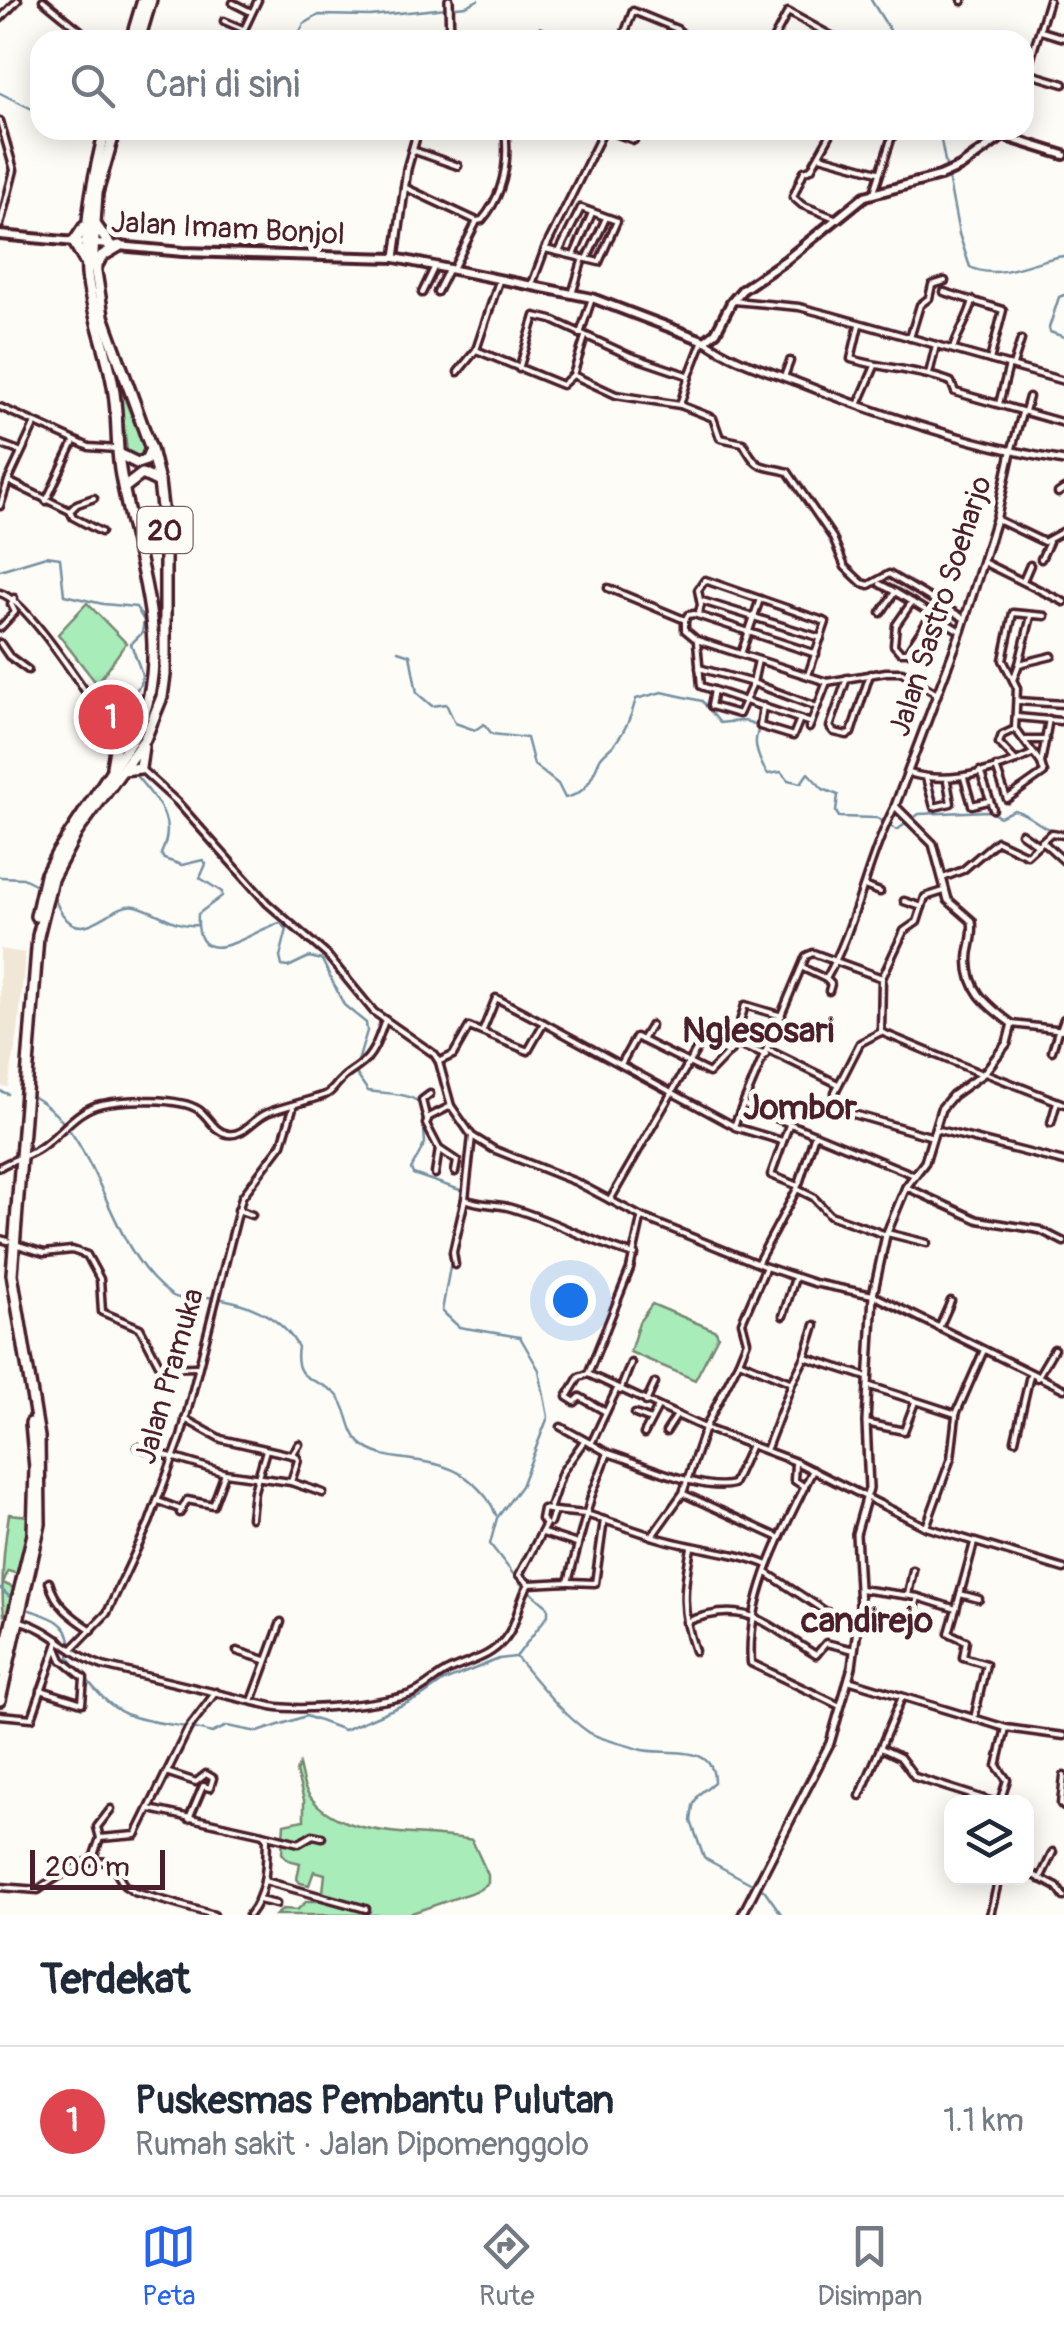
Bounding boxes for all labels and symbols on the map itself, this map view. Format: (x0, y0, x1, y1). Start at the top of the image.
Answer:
street label: Jalan Imam Bonjol (110, 204, 346, 253)
street label: Jalan Sastro Soeharjo (881, 471, 1000, 741)
road number: 20 (138, 507, 192, 553)
pin: 1 (78, 680, 144, 754)
district label: Nglesosari (682, 1009, 834, 1053)
district label: Jombor (743, 1086, 858, 1130)
your location (545, 1275, 596, 1326)
street label: Jalan Pramuka (127, 1284, 212, 1468)
district label: candirejo (801, 1599, 933, 1643)
scale bar (30, 1845, 165, 1890)

